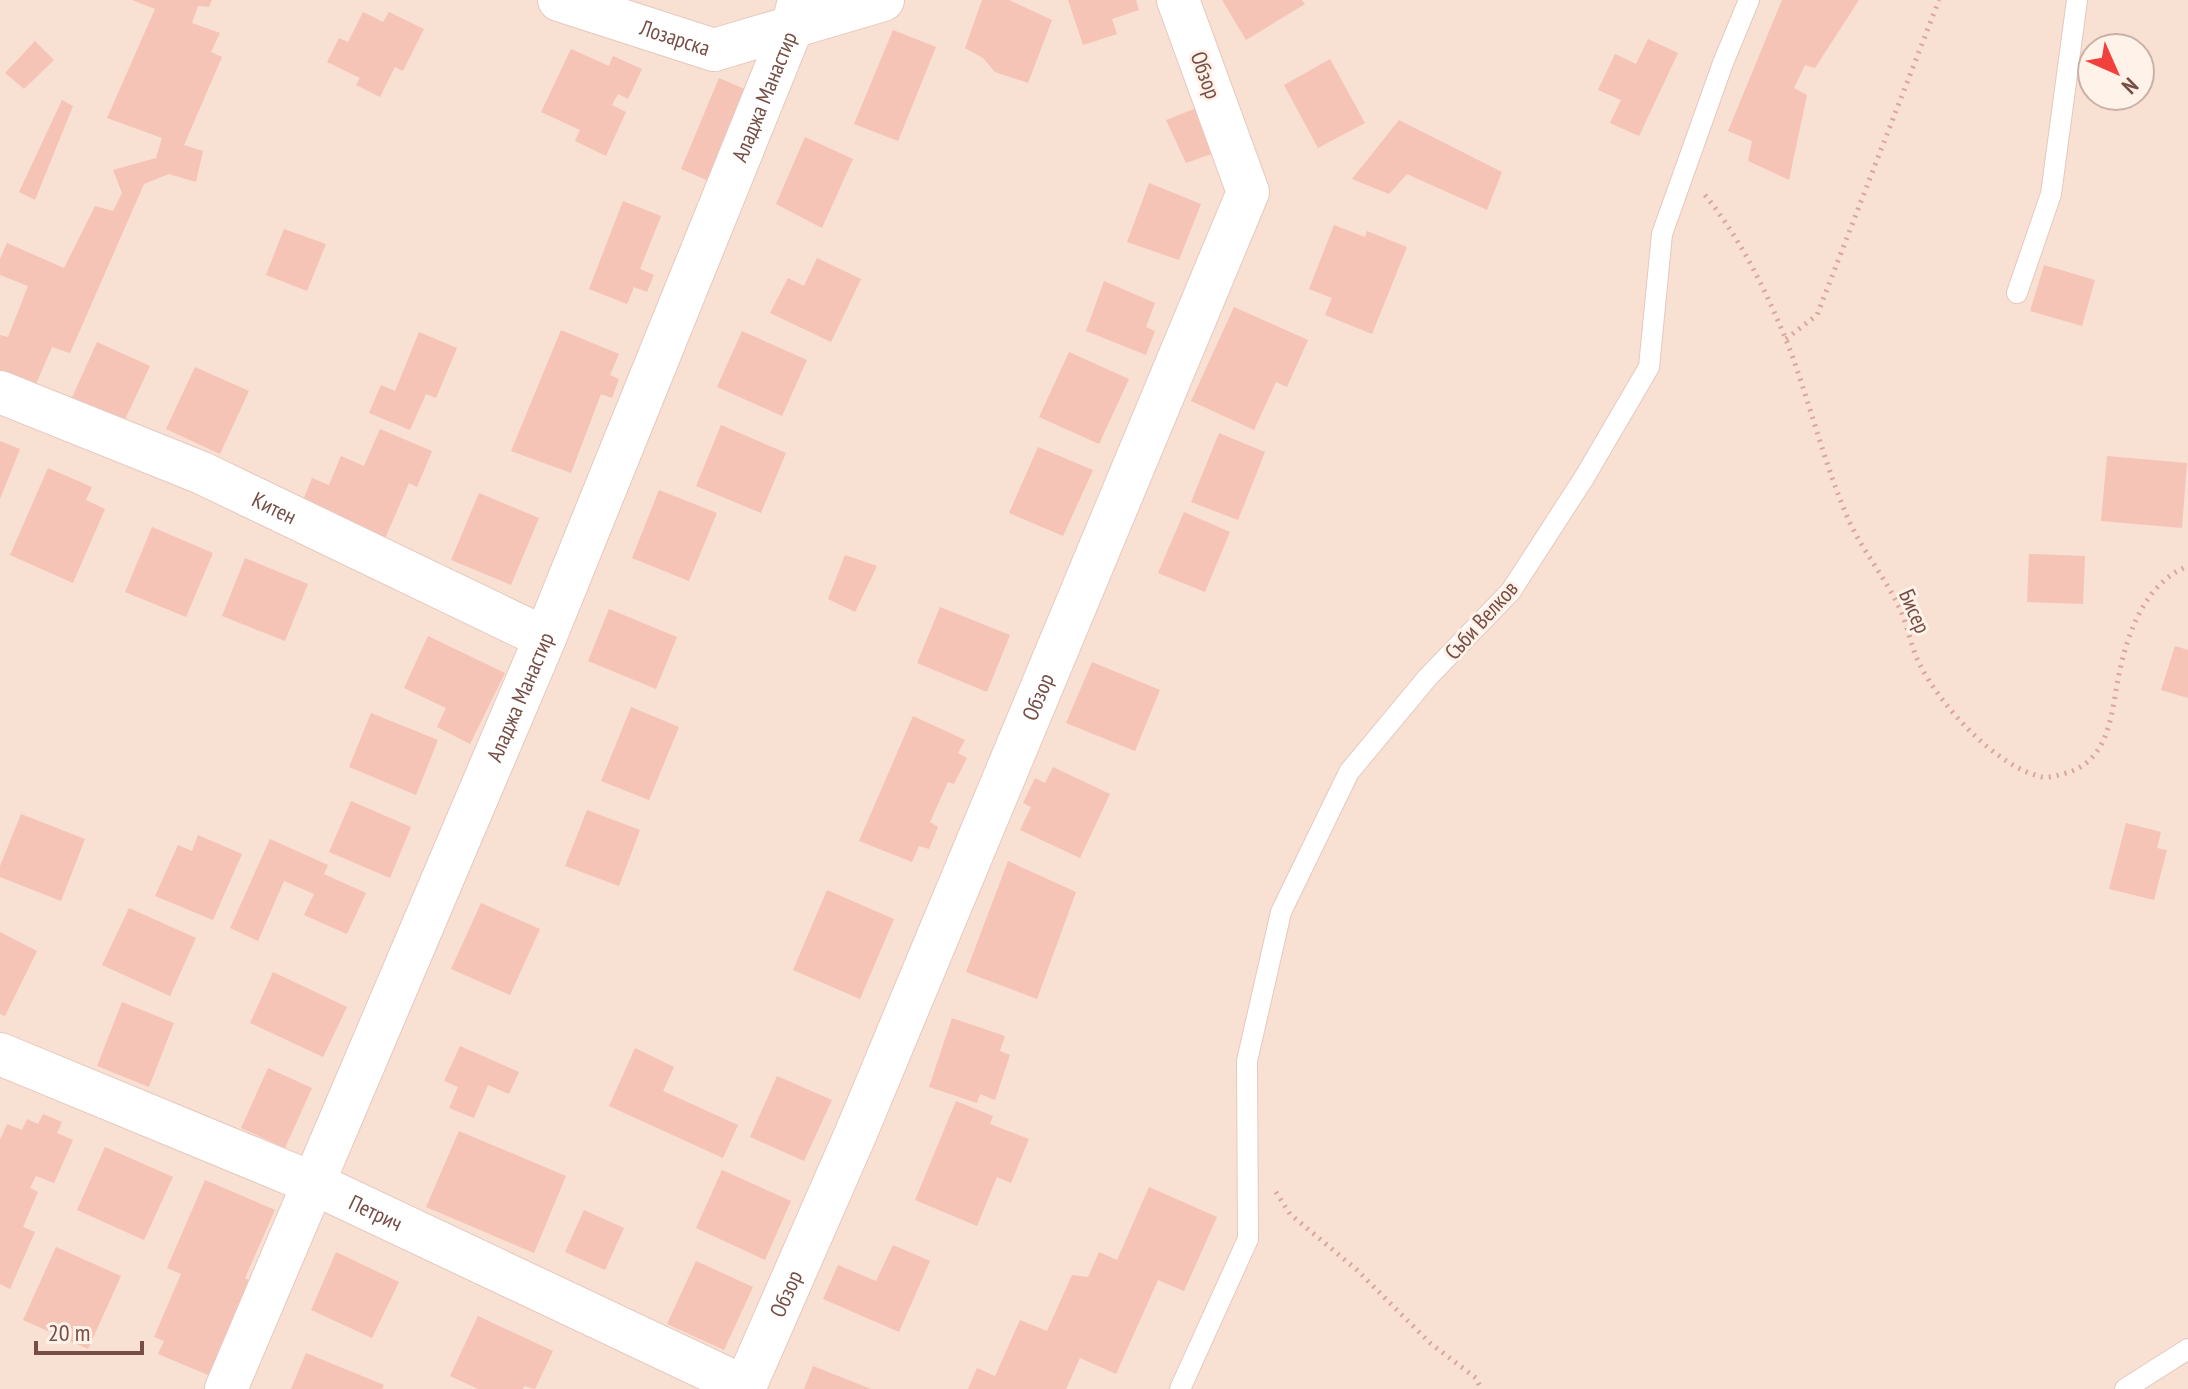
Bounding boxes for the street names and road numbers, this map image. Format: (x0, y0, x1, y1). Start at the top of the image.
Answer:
street label: Лозарска (636, 13, 714, 62)
street label: Аладжа Манастир (725, 27, 803, 166)
street label: Обзор (1185, 47, 1227, 103)
street label: Китен (248, 485, 301, 530)
street label: Съби Велков (1438, 575, 1524, 665)
street label: Бисер (1893, 584, 1937, 638)
street label: Аладжа Манастир (480, 628, 560, 766)
street label: Обзор (1015, 669, 1060, 724)
street label: Петрич (345, 1188, 407, 1237)
street label: Обзор (763, 1266, 808, 1322)

